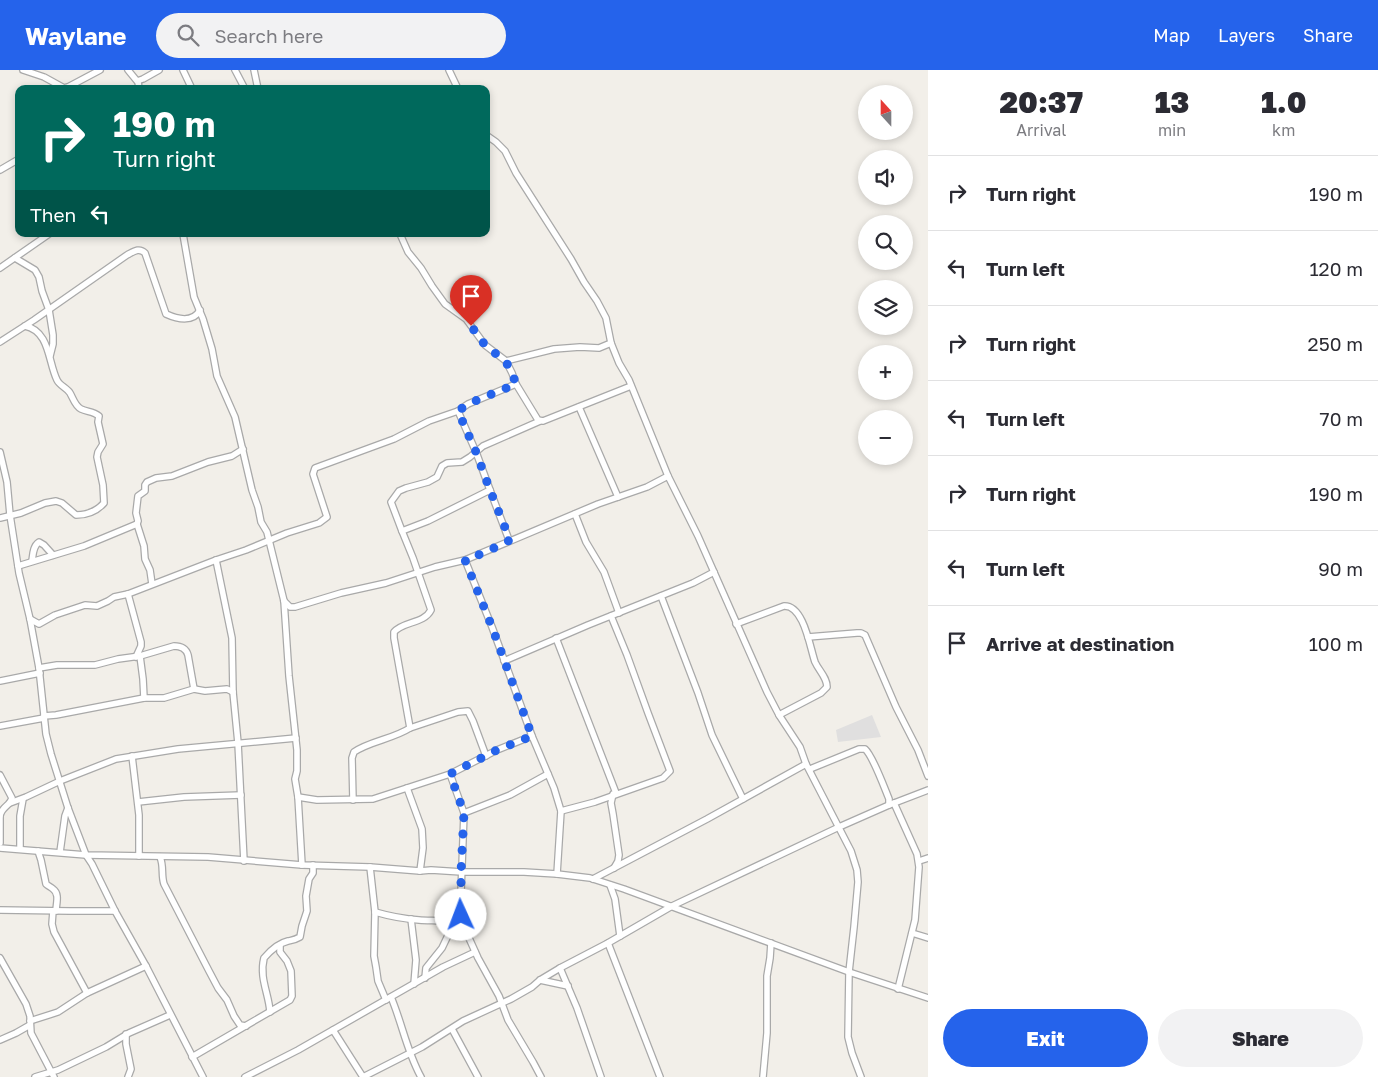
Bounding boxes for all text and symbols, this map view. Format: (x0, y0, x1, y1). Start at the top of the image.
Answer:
search box (156, 13, 506, 58)
text: Waylane (25, 21, 126, 50)
icon: search (174, 21, 202, 49)
text: Search here (214, 24, 323, 47)
text: Map (1153, 24, 1190, 46)
text: Layers (1218, 24, 1275, 46)
text: Share (1303, 24, 1353, 46)
text: 20:37 (1000, 84, 1083, 120)
text: 13 (1155, 84, 1189, 120)
text: 1.0 (1261, 84, 1306, 120)
north arrow (858, 85, 912, 140)
map controls (858, 85, 913, 465)
text: 190 m (113, 103, 215, 145)
icon: right (30, 105, 95, 170)
text: Arrival (1016, 120, 1066, 140)
text: min (1158, 120, 1186, 140)
text: km (1272, 120, 1295, 140)
text: Turn right (113, 145, 216, 172)
button: sound (858, 150, 913, 205)
icon: right (943, 179, 971, 207)
text: Turn right (986, 182, 1076, 205)
text: 190 m (1309, 182, 1363, 205)
icon: left (86, 200, 114, 228)
text: Then (30, 203, 76, 226)
button: search (858, 215, 913, 270)
icon: left (943, 254, 971, 282)
text: Turn left (986, 257, 1065, 280)
text: 120 m (1309, 257, 1363, 280)
pin (450, 275, 492, 326)
button: layers (858, 280, 913, 335)
icon: arrive (457, 282, 485, 310)
icon: right (943, 329, 971, 357)
text: Turn right (986, 332, 1076, 355)
text: 250 m (1308, 332, 1363, 355)
button: + (858, 345, 913, 400)
icon: left (943, 404, 971, 432)
text: Turn left (986, 407, 1065, 430)
text: 70 m (1320, 407, 1363, 430)
button: − (858, 410, 913, 465)
icon: right (943, 479, 971, 507)
text: Turn right (986, 482, 1076, 505)
text: 190 m (1309, 482, 1363, 505)
icon: left (943, 554, 971, 582)
text: Turn left (986, 557, 1065, 580)
text: 90 m (1318, 557, 1363, 580)
icon: arrive (943, 629, 971, 657)
text: Arrive at destination (986, 632, 1174, 655)
text: 100 m (1309, 632, 1363, 655)
position arrow (434, 888, 486, 940)
button: Exit (943, 1009, 1148, 1067)
button: Share (1158, 1009, 1363, 1067)

